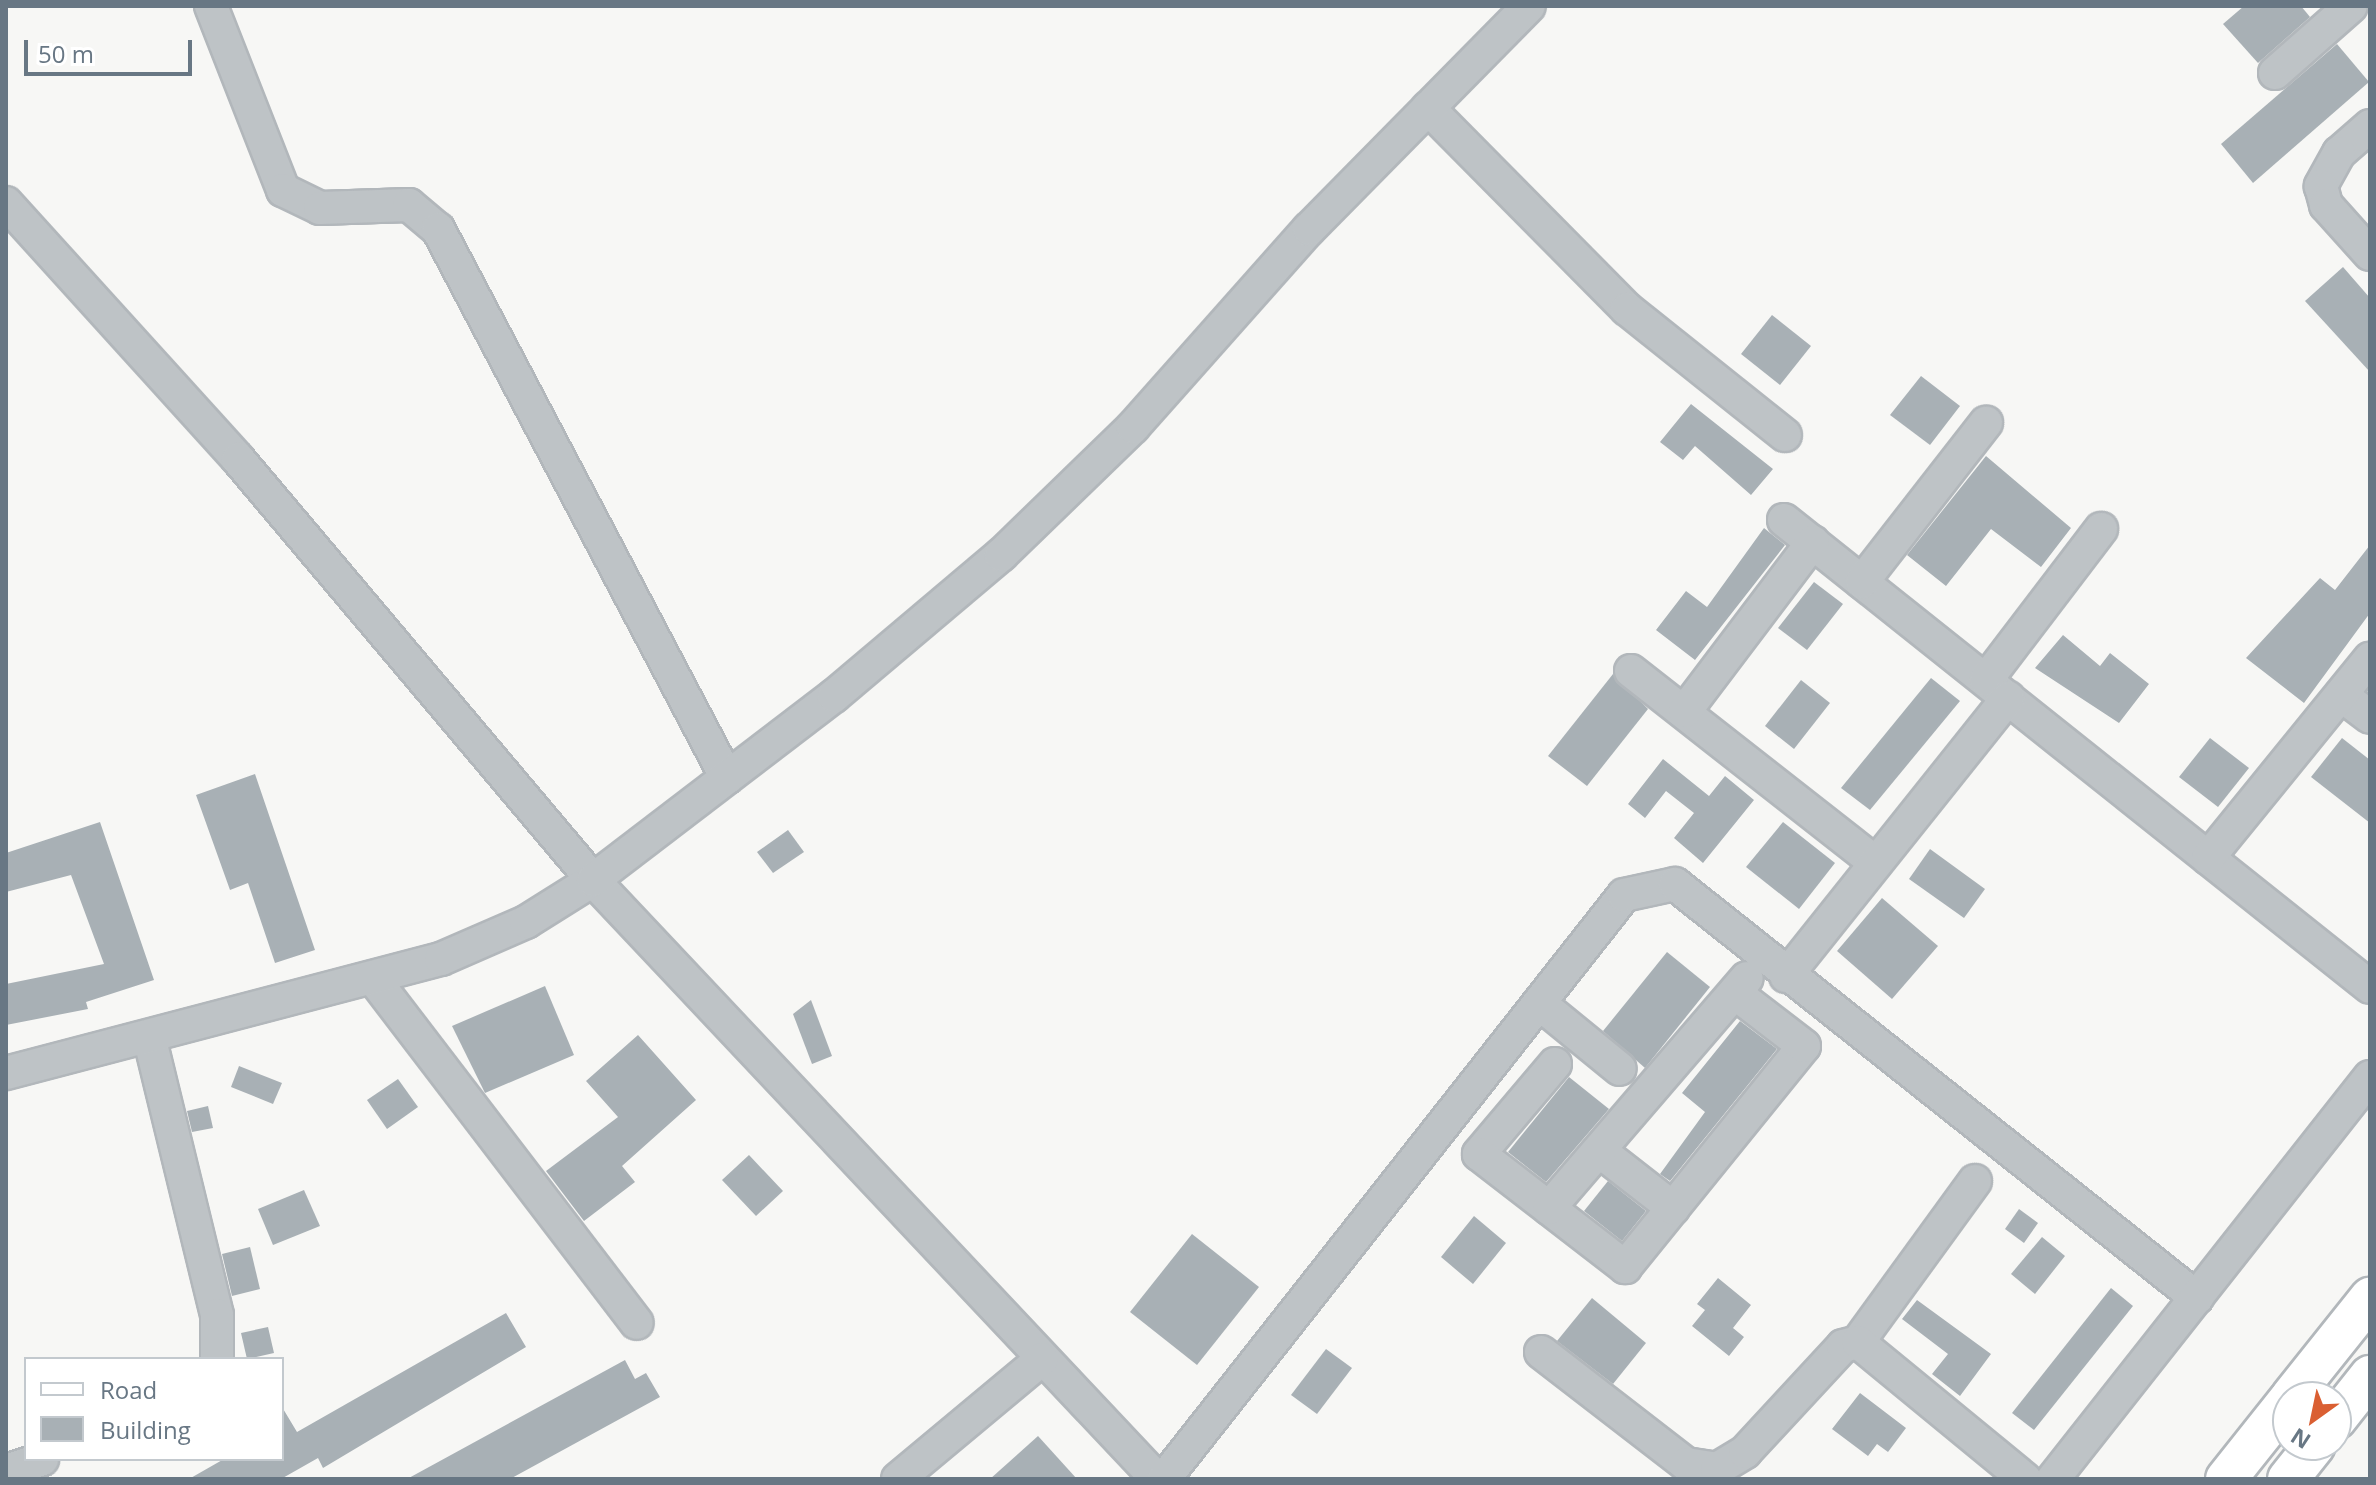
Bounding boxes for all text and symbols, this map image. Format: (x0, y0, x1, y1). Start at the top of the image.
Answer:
scale bar (28, 24, 196, 74)
text: 50 m (38, 37, 94, 70)
legend (24, 1357, 284, 1461)
text: Road (100, 1373, 157, 1406)
north arrow (2272, 1381, 2352, 1461)
text: Building (100, 1413, 191, 1446)
text: N (2284, 1422, 2316, 1457)

